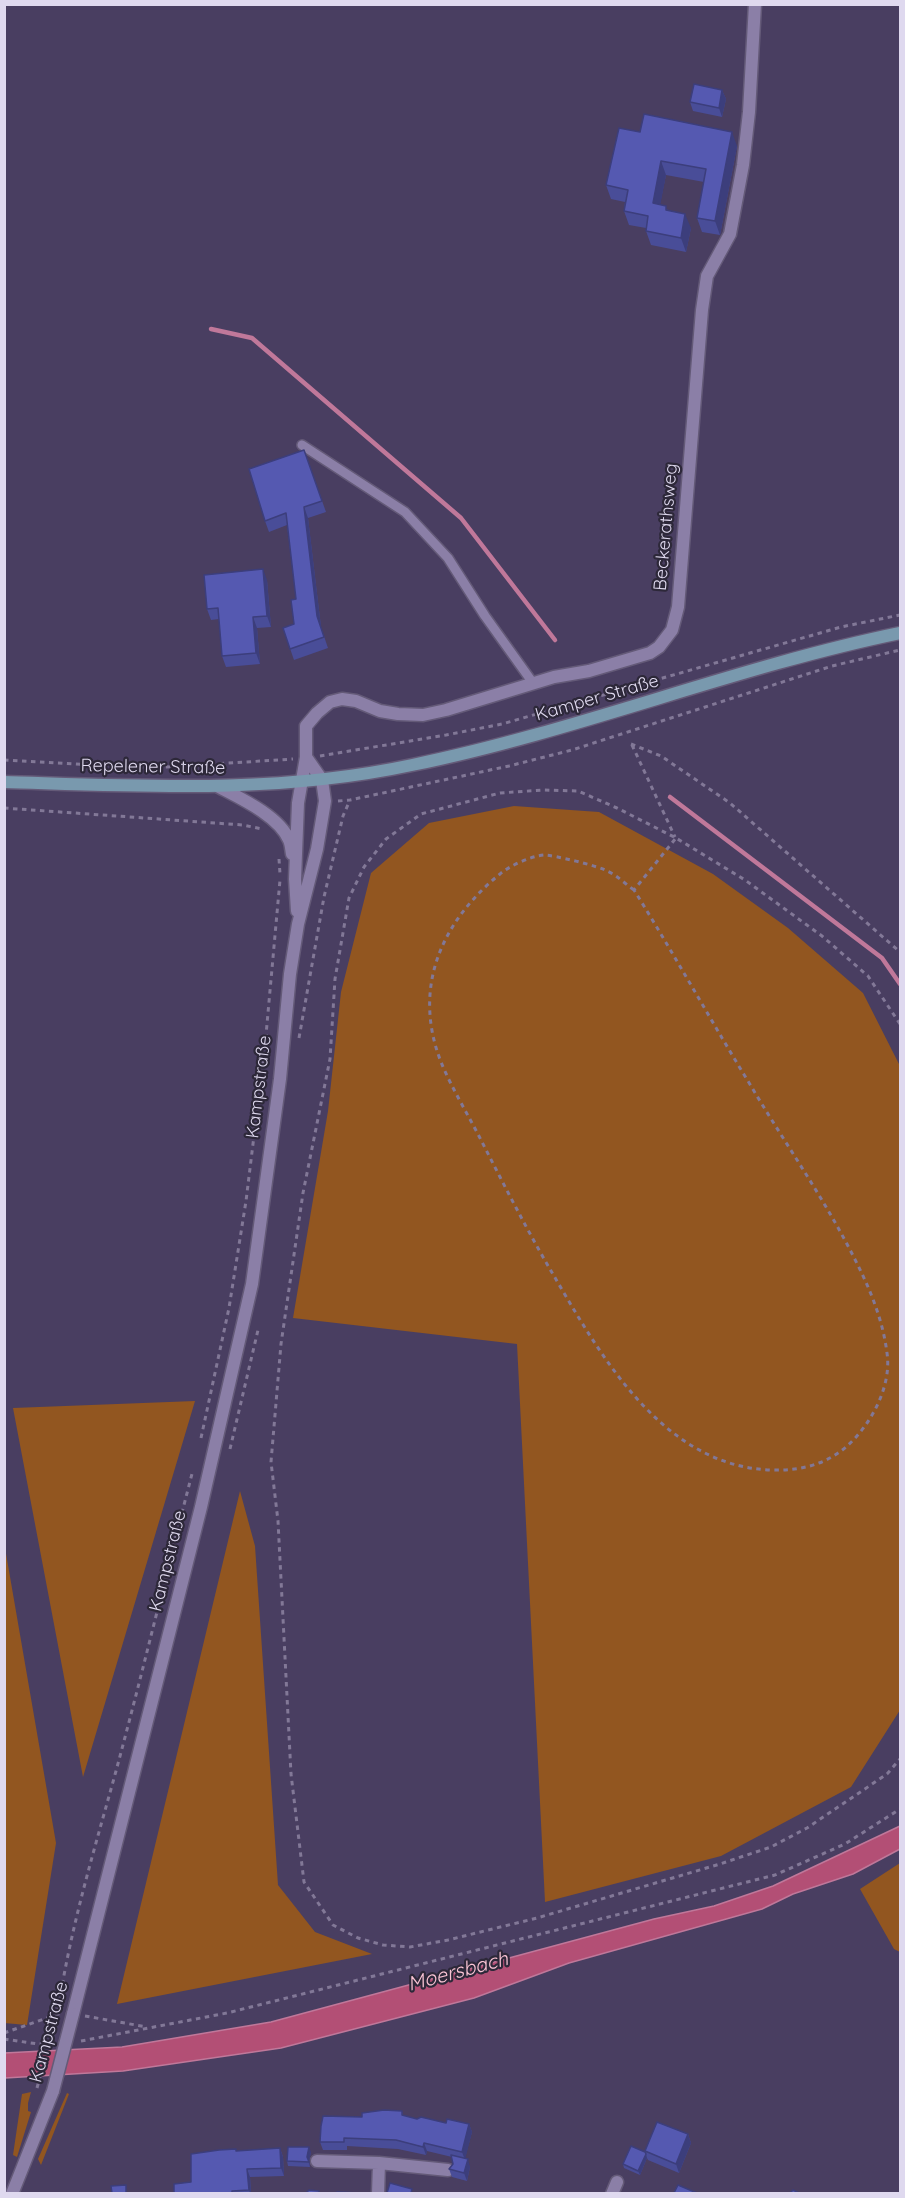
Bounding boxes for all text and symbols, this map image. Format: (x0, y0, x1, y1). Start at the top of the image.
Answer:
street label: Beckerathsweg (650, 462, 682, 592)
street label: Kamper Straße (533, 670, 661, 726)
street label: Repelener Straße (80, 755, 226, 779)
street label: Kampstraße (242, 1034, 276, 1140)
street label: Kampstraße (145, 1508, 191, 1614)
water label: Moersbach (405, 1947, 511, 1997)
street label: Kampstraße (25, 1979, 73, 2085)

